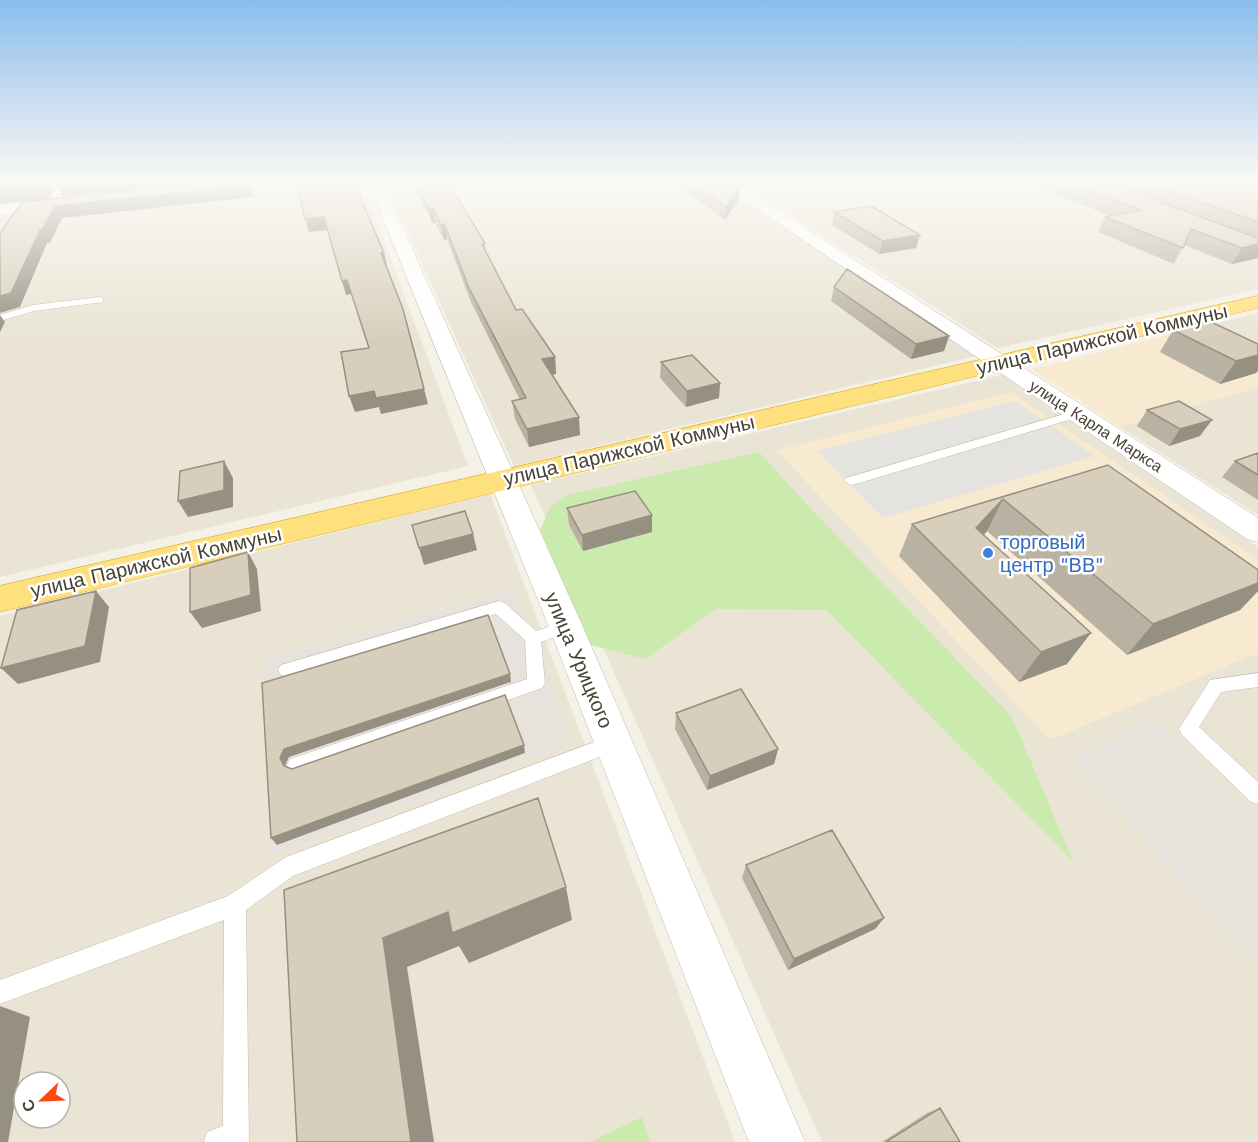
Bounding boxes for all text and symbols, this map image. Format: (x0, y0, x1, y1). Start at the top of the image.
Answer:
street label: улица Парижской Коммуны (974, 298, 1230, 380)
street label: улица Карла Маркса (1026, 376, 1166, 476)
street label: улица Парижской Коммуны (501, 409, 757, 491)
street label: улица Парижской Коммуны (28, 521, 284, 603)
place label: торговый центр "ВВ" (1000, 530, 1103, 577)
marker: торговый центр "ВВ" (981, 546, 995, 560)
street label: улица Урицкого (540, 588, 618, 732)
north arrow (12, 1070, 72, 1130)
text: С (17, 1096, 40, 1115)

